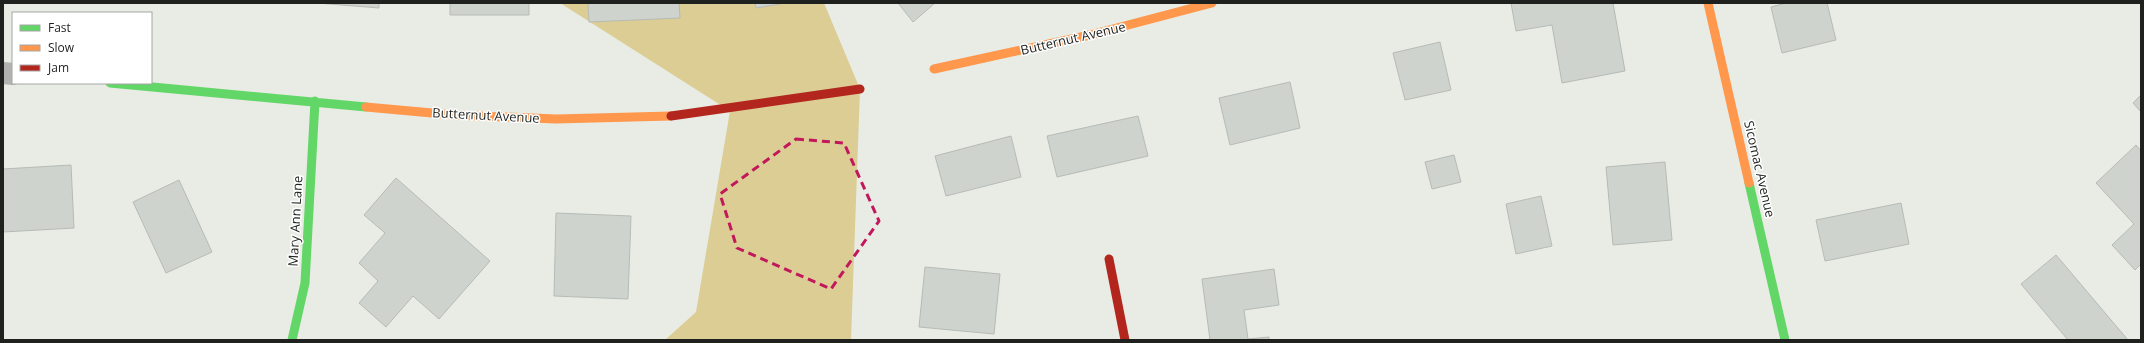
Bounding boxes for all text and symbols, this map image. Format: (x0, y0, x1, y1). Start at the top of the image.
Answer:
legend (12, 12, 152, 84)
street label: Butternut Avenue (1019, 17, 1127, 59)
text: Fast (48, 19, 71, 36)
text: Slow (48, 39, 75, 56)
text: Jam (47, 59, 69, 76)
street label: Butternut Avenue (432, 103, 540, 127)
street label: Sicomac Avenue (1740, 119, 1780, 219)
street label: Mary Ann Lane (284, 175, 306, 267)

